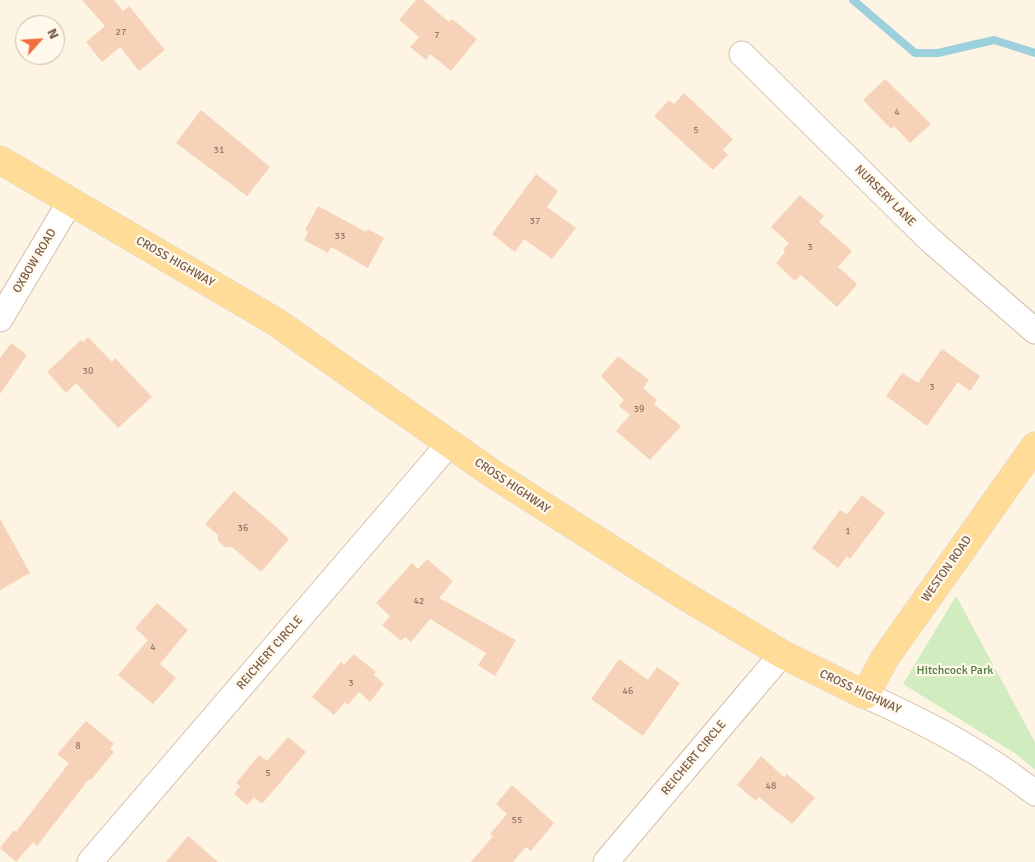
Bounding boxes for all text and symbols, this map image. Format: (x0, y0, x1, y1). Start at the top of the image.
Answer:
north arrow (15, 15, 65, 65)
text: N (43, 26, 63, 42)
house number: 27 (116, 26, 126, 38)
house number: 7 (434, 29, 440, 41)
house number: 4 (894, 106, 900, 118)
house number: 5 (693, 124, 699, 136)
house number: 31 (214, 144, 224, 156)
street label: NURSERY LANE (851, 162, 919, 230)
house number: 37 (530, 215, 540, 227)
street label: OXBOW ROAD (10, 226, 60, 296)
house number: 33 (335, 230, 345, 242)
street label: CROSS HIGHWAY (133, 234, 217, 290)
house number: 3 (807, 241, 813, 253)
house number: 30 (83, 365, 93, 377)
house number: 3 (929, 381, 935, 393)
house number: 39 (634, 403, 644, 415)
street label: CROSS HIGHWAY (471, 455, 553, 517)
house number: 36 (238, 522, 248, 534)
house number: 1 (845, 525, 851, 537)
street label: WESTON ROAD (919, 533, 975, 605)
house number: 42 (414, 595, 424, 607)
street label: REICHERT CIRCLE (234, 613, 306, 693)
house number: 4 (150, 641, 156, 653)
park label: Hitchcock Park (917, 664, 993, 678)
street label: CROSS HIGHWAY (817, 667, 903, 717)
house number: 3 (348, 677, 354, 689)
house number: 46 (623, 685, 633, 697)
street label: REICHERT CIRCLE (659, 718, 729, 798)
house number: 8 (75, 740, 81, 752)
house number: 5 (265, 767, 271, 779)
house number: 48 (766, 780, 776, 792)
house number: 55 (512, 814, 522, 826)

